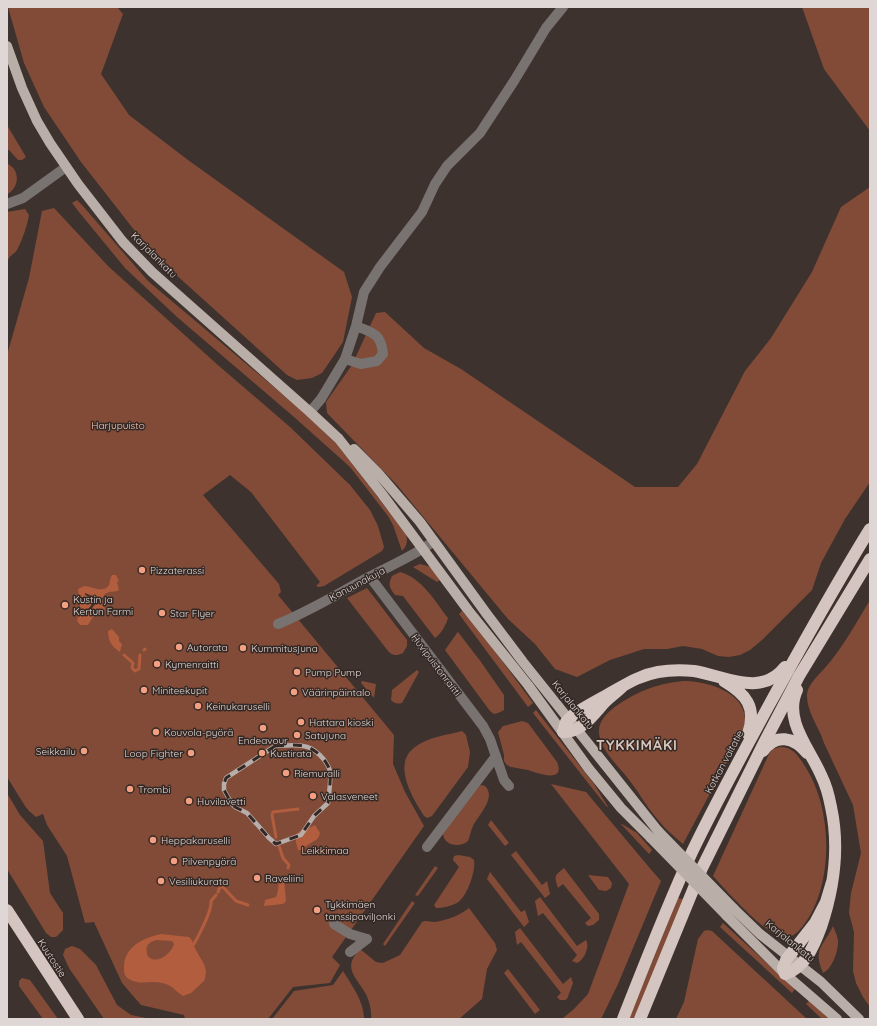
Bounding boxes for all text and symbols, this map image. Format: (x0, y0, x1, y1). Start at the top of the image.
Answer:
street label: Karjalankatu (128, 229, 180, 281)
park label: Harjupuisto (91, 419, 145, 432)
place label: Pizzaterassi (150, 564, 204, 577)
street label: Kanuunakuja (327, 564, 387, 604)
marker: Pizzaterassi (137, 565, 147, 575)
place label: Kustin ja Kertun Farmi (73, 593, 133, 618)
marker: Kustin ja Kertun Farmi (60, 600, 70, 610)
place label: Star Flyer (170, 607, 215, 620)
marker: Star Flyer (157, 608, 167, 618)
street label: Huvipuistonraitti (408, 631, 464, 699)
place label: Autorata (187, 641, 228, 654)
marker: Autorata (174, 642, 184, 652)
place label: Kummitusjuna (251, 642, 318, 655)
marker: Kummitusjuna (238, 643, 248, 653)
place label: Kymenraitti (165, 658, 219, 671)
marker: Kymenraitti (152, 659, 162, 669)
place label: Pump Pump (305, 666, 361, 679)
marker: Pump Pump (292, 667, 302, 677)
street label: Karjalankatu (549, 678, 597, 732)
place label: Miniteekupit (152, 684, 208, 697)
marker: Miniteekupit (139, 685, 149, 695)
place label: Väärinpäintalo (302, 686, 370, 699)
marker: Väärinpäintalo (289, 687, 299, 697)
place label: Keinukaruselli (206, 700, 270, 713)
marker: Keinukaruselli (193, 701, 203, 711)
place label: Hattara kioski (309, 716, 373, 729)
marker: Hattara kioski (296, 717, 306, 727)
marker: Endeavour (258, 723, 268, 733)
place label: Kouvola-pyörä (164, 726, 233, 739)
marker: Kouvola-pyörä (151, 727, 161, 737)
street label: Kotkan valtatie (702, 728, 746, 796)
place label: Satujuna (305, 729, 346, 742)
marker: Satujuna (292, 730, 302, 740)
place label: Endeavour (238, 734, 288, 747)
district label: TYKKIMÄKI (596, 736, 678, 754)
place label: Seikkailu (36, 745, 76, 758)
marker: Seikkailu (79, 746, 89, 756)
place label: Loop Fighter (124, 747, 183, 760)
place label: Kustirata (270, 747, 312, 760)
marker: Loop Fighter (186, 748, 196, 758)
marker: Kustirata (257, 748, 267, 758)
place label: Riemuralli (294, 767, 340, 780)
marker: Riemuralli (281, 768, 291, 778)
place label: Trombi (138, 783, 170, 796)
marker: Trombi (125, 784, 135, 794)
place label: Valasveneet (321, 790, 379, 803)
marker: Valasveneet (308, 791, 318, 801)
place label: Huvilavetti (197, 795, 245, 808)
marker: Huvilavetti (184, 796, 194, 806)
place label: Heppakaruselli (161, 834, 230, 847)
marker: Heppakaruselli (148, 835, 158, 845)
park label: Leikkimaa (301, 844, 349, 857)
place label: Pilvenpyörä (182, 855, 236, 868)
marker: Pilvenpyörä (169, 856, 179, 866)
place label: Raveliini (265, 872, 303, 885)
marker: Raveliini (252, 873, 262, 883)
place label: Vesiliukurata (169, 875, 228, 888)
marker: Vesiliukurata (156, 876, 166, 886)
place label: Tykkimäen tanssipaviljonki (325, 898, 395, 923)
marker: Tykkimäen tanssipaviljonki (312, 905, 322, 915)
street label: Karjalankatu (763, 917, 817, 965)
street label: Kuutostie (35, 936, 69, 980)

